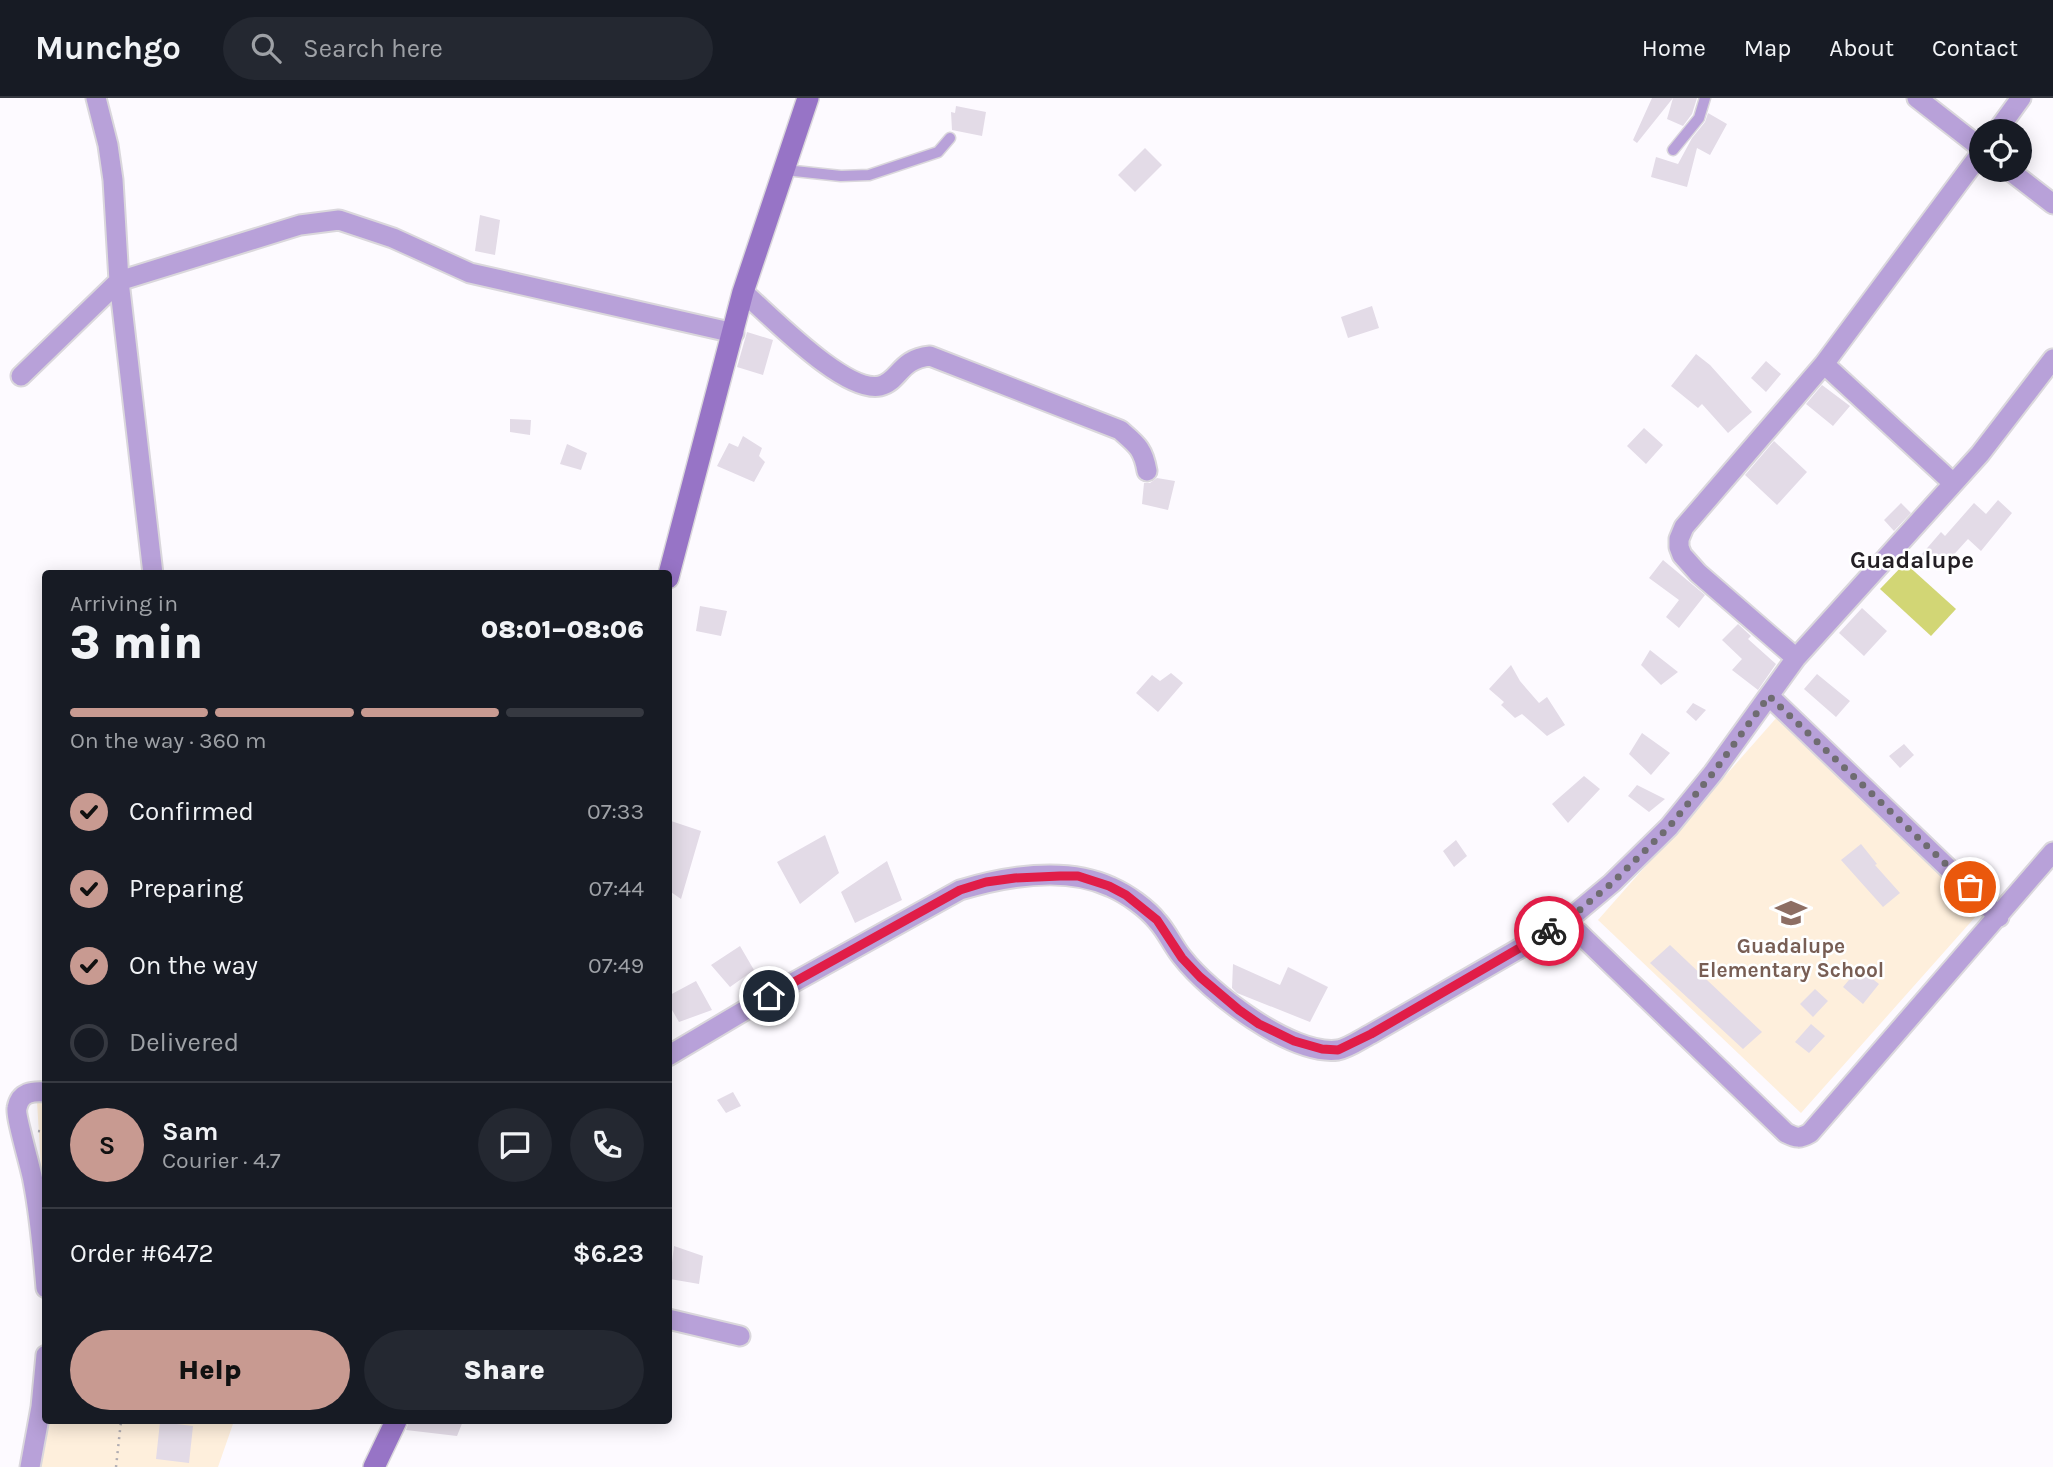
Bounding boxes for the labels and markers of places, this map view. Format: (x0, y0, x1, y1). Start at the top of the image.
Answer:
pin (1940, 857, 2000, 917)
school or university icon: Guadalupe Elementary School (1774, 896, 1808, 930)
place label: Guadalupe Elementary School (1698, 934, 1884, 982)
pin (739, 966, 799, 1026)

